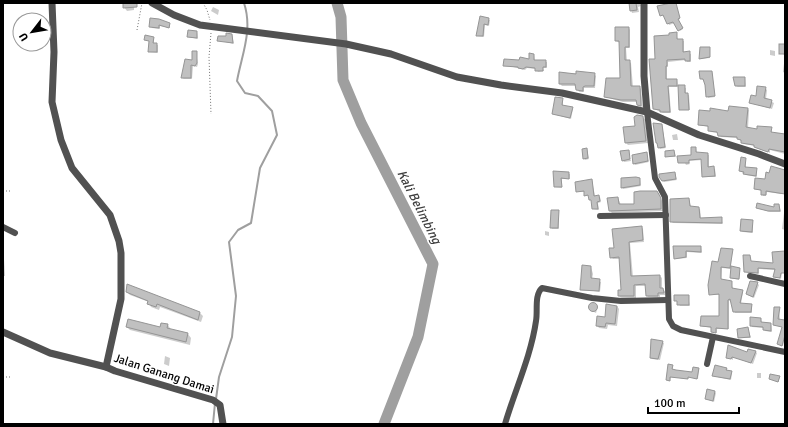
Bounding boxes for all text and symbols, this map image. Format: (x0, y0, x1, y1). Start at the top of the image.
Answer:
north arrow (12, 12, 52, 52)
text: U (16, 30, 31, 43)
water label: Kali Belimbing (394, 167, 445, 248)
street label: Jalan Ganang Damai (112, 351, 216, 397)
scale bar (648, 389, 739, 415)
text: 100 m (654, 396, 686, 411)

